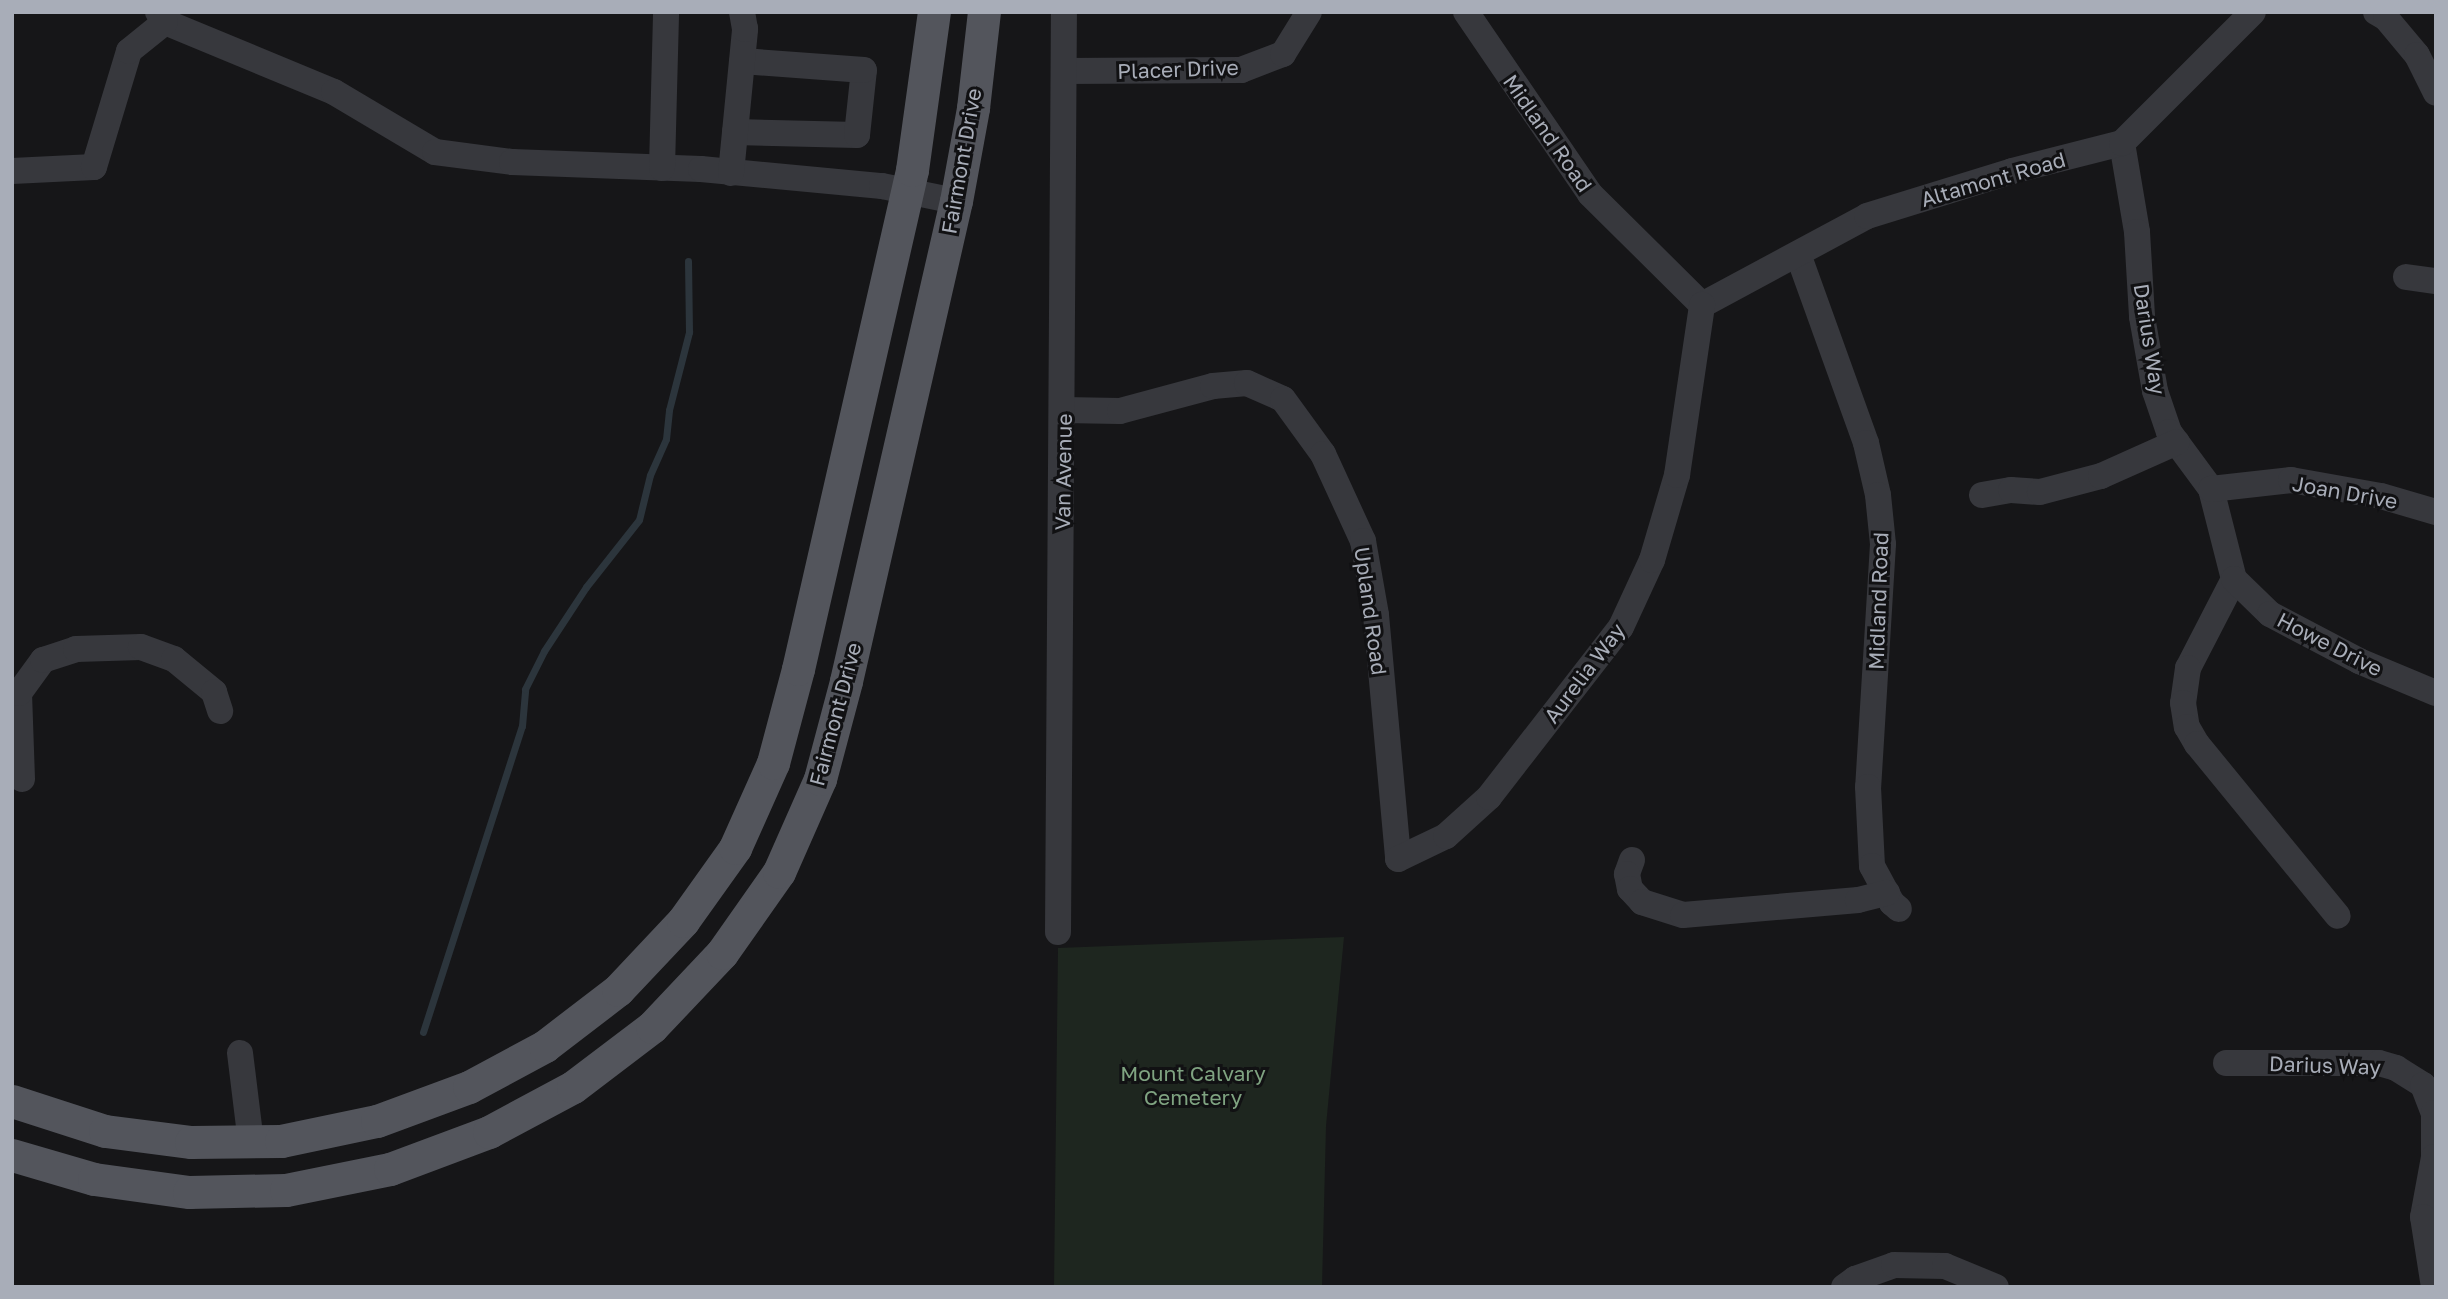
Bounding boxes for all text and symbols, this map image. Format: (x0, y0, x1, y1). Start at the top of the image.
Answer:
street label: Placer Drive (1117, 54, 1239, 84)
street label: Midland Road (1498, 69, 1598, 197)
street label: Fairmont Drive (936, 86, 986, 236)
street label: Altamont Road (1918, 146, 2068, 212)
street label: Darius Way (2129, 282, 2171, 396)
street label: Van Avenue (1049, 413, 1077, 531)
street label: Joan Drive (2290, 470, 2400, 514)
street label: Midland Road (1863, 532, 1893, 670)
street label: Upland Road (1350, 545, 1392, 677)
street label: Howe Drive (2273, 607, 2387, 681)
street label: Aurelia Way (1538, 618, 1630, 728)
street label: Fairmont Drive (804, 640, 866, 788)
street label: Darius Way (2269, 1050, 2381, 1080)
park label: Mount Calvary Cemetery (1120, 1060, 1266, 1110)

